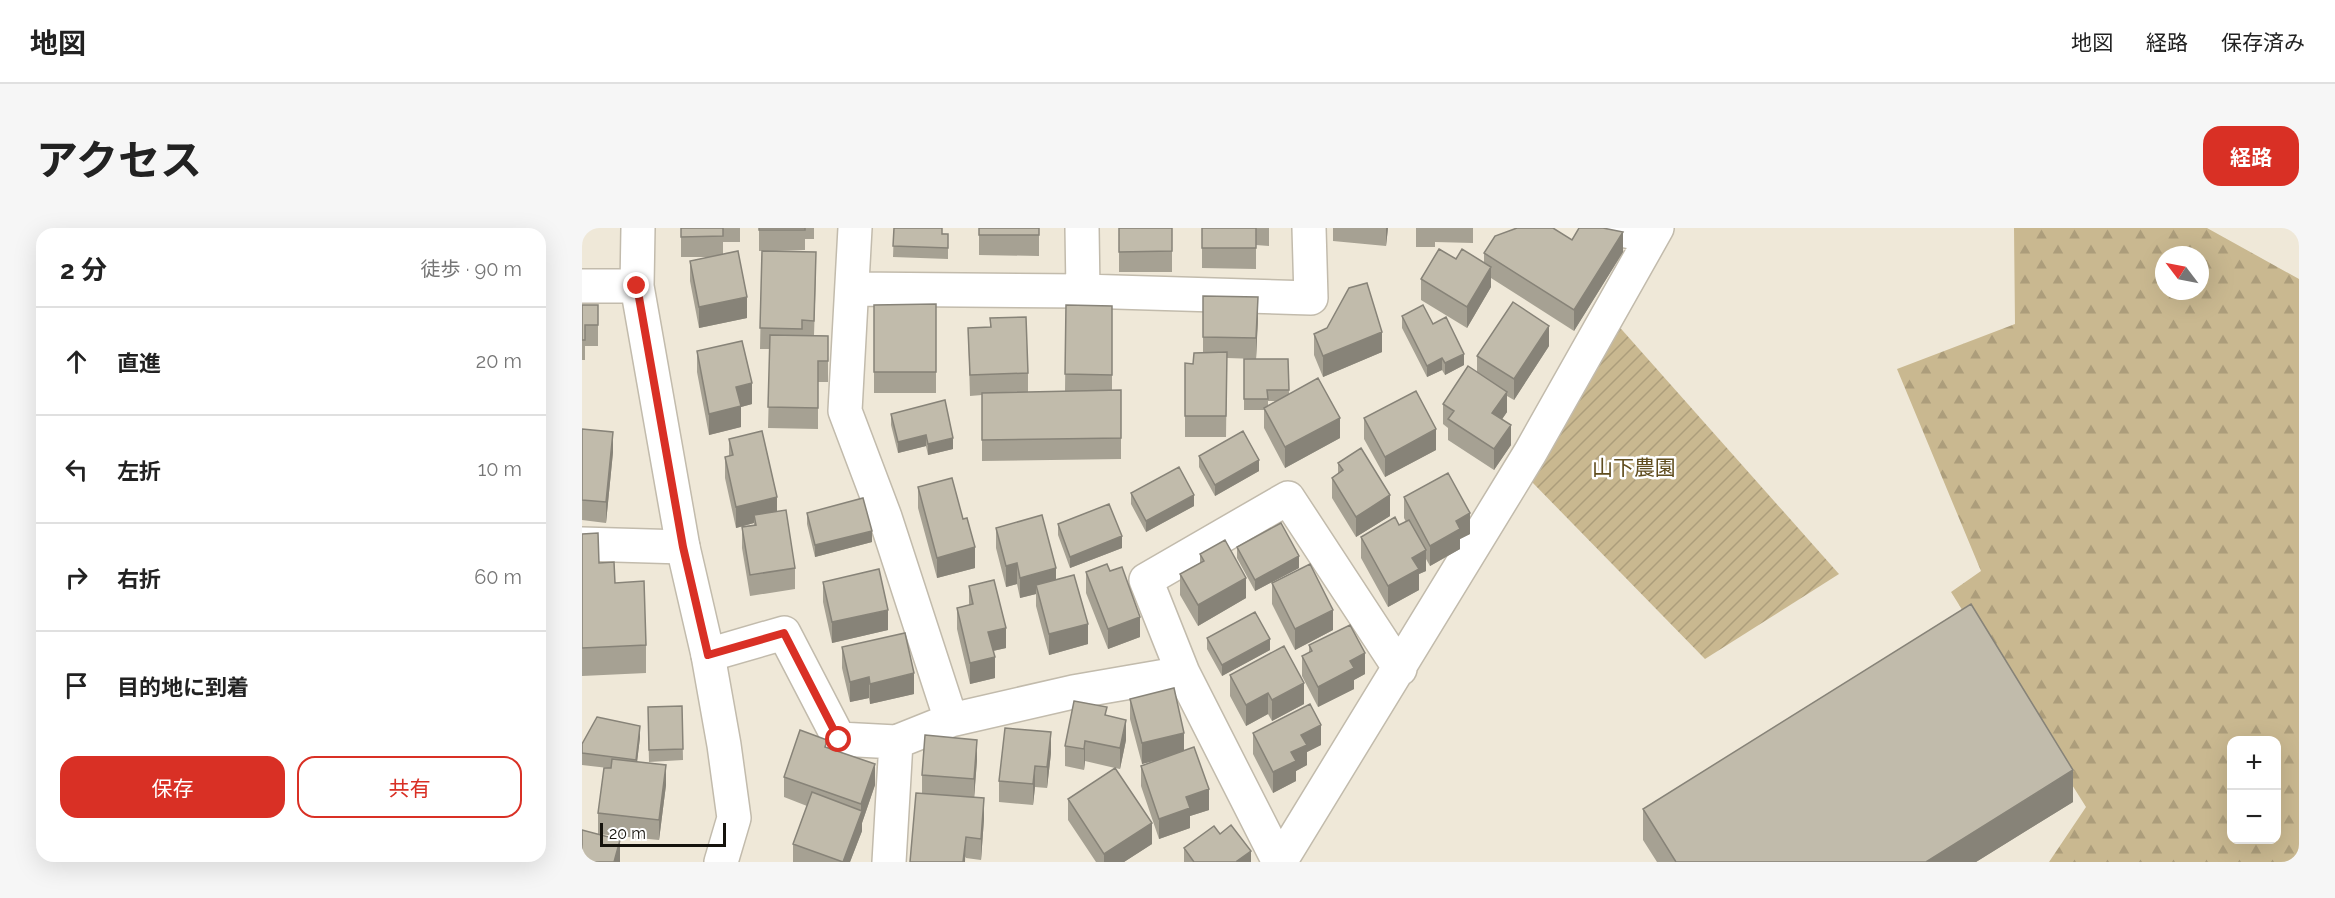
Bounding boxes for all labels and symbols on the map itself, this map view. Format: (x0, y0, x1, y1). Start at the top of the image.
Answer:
north arrow (2155, 246, 2209, 300)
route end (623, 272, 649, 298)
park label: 山下農園 (1592, 455, 1676, 480)
route start (825, 726, 851, 752)
scale bar (600, 820, 726, 848)

